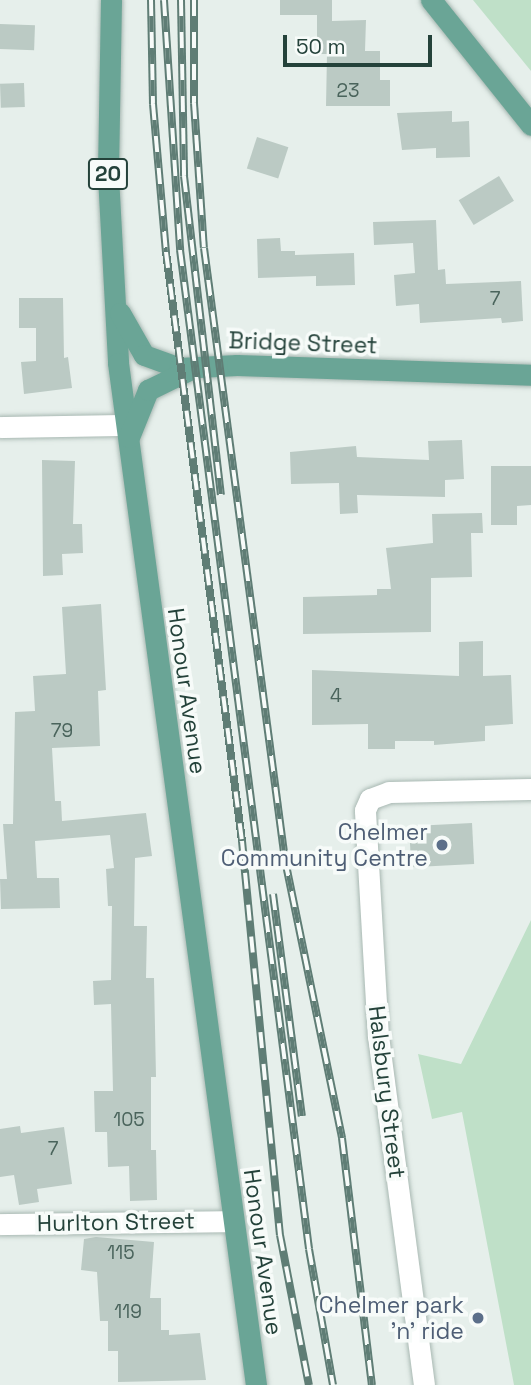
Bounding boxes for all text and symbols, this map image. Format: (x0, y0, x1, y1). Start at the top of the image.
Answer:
scale bar (286, 21, 435, 65)
text: 50 m (296, 33, 346, 60)
house number: 23 (337, 80, 359, 102)
road number: 20 (87, 156, 129, 192)
house number: 7 (490, 288, 500, 310)
street label: Bridge Street (228, 327, 378, 359)
street label: Honour Avenue (162, 606, 212, 776)
house number: 4 (330, 685, 342, 707)
house number: 79 (51, 720, 73, 742)
place label: Chelmer Community Centre (221, 818, 428, 872)
marker: Chelmer Community Centre (434, 837, 450, 853)
street label: Halsbury Street (363, 1004, 411, 1180)
house number: 105 (113, 1109, 145, 1131)
house number: 7 (48, 1138, 58, 1160)
street label: Honour Avenue (238, 1167, 288, 1337)
street label: Hurlton Street (37, 1207, 195, 1237)
house number: 115 (107, 1242, 135, 1264)
place label: Chelmer park 'n' ride (319, 1291, 464, 1345)
house number: 119 (114, 1301, 142, 1323)
marker: Chelmer park 'n' ride (470, 1310, 486, 1326)

